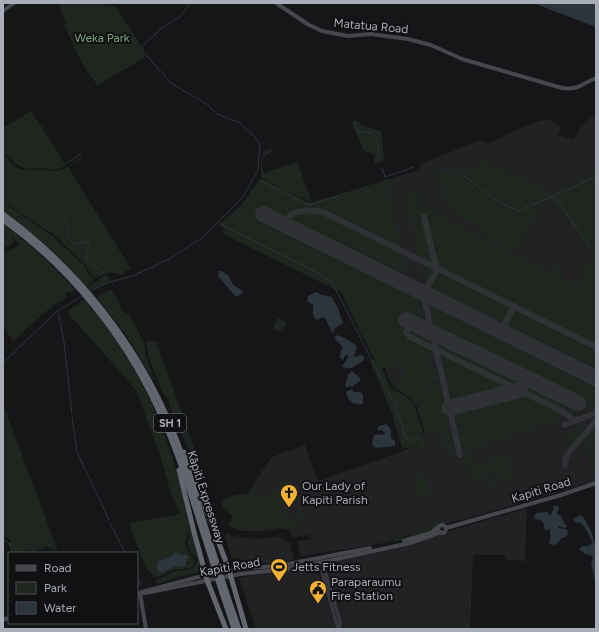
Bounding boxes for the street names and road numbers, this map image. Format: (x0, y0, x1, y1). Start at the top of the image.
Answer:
street label: Matatua Road (333, 16, 409, 36)
road number: SH 1 (154, 414, 186, 432)
street label: Kāpiti Expressway (184, 449, 228, 546)
street label: Kapiti Road (510, 474, 572, 506)
street label: Kapiti Road (199, 555, 261, 579)

